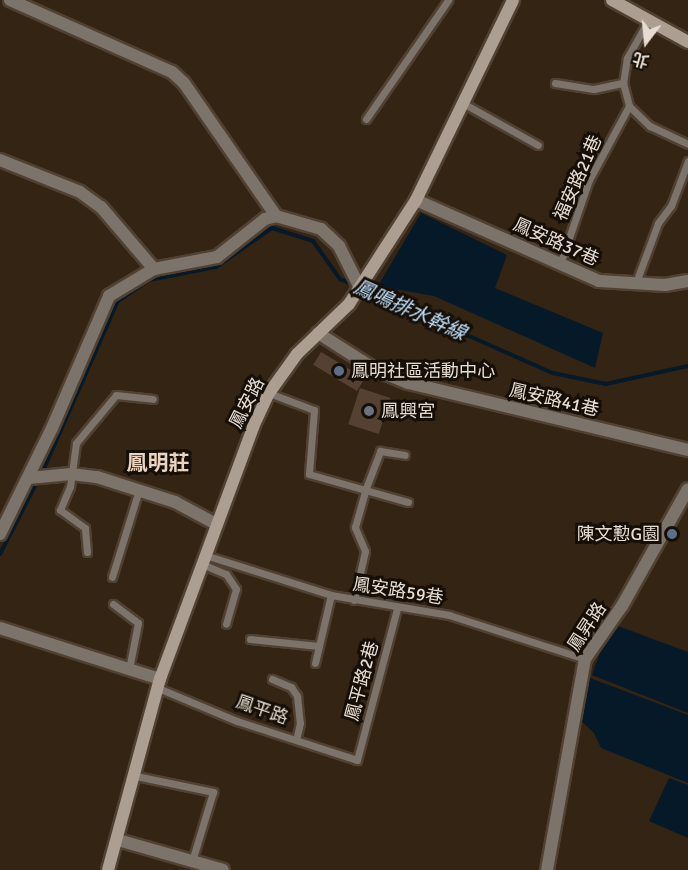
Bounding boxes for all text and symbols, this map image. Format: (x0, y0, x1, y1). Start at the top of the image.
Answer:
north arrow (616, 12, 676, 72)
text: 北 (631, 47, 652, 71)
street label: 福安路21巷 (550, 132, 606, 224)
street label: 鳳安路37巷 (510, 214, 602, 270)
water label: 鳳鳴排水幹線 (350, 275, 470, 345)
place label: 鳳明社區活動中心 (351, 360, 495, 382)
marker: 鳳明社區活動中心 (332, 364, 346, 378)
street label: 鳳安路 (225, 374, 269, 432)
street label: 鳳安路41巷 (507, 379, 601, 421)
place label: 鳳興宮 (381, 400, 435, 422)
marker: 鳳興宮 (362, 404, 376, 418)
district label: 鳳明莊 (127, 450, 189, 476)
place label: 陳文懃G園 (576, 523, 660, 545)
marker: 陳文懃G園 (665, 527, 679, 541)
street label: 鳳安路59巷 (351, 573, 445, 609)
street label: 鳳昇路 (563, 598, 611, 656)
street label: 鳳平路2巷 (341, 639, 383, 723)
street label: 鳳平路 (233, 691, 291, 729)

